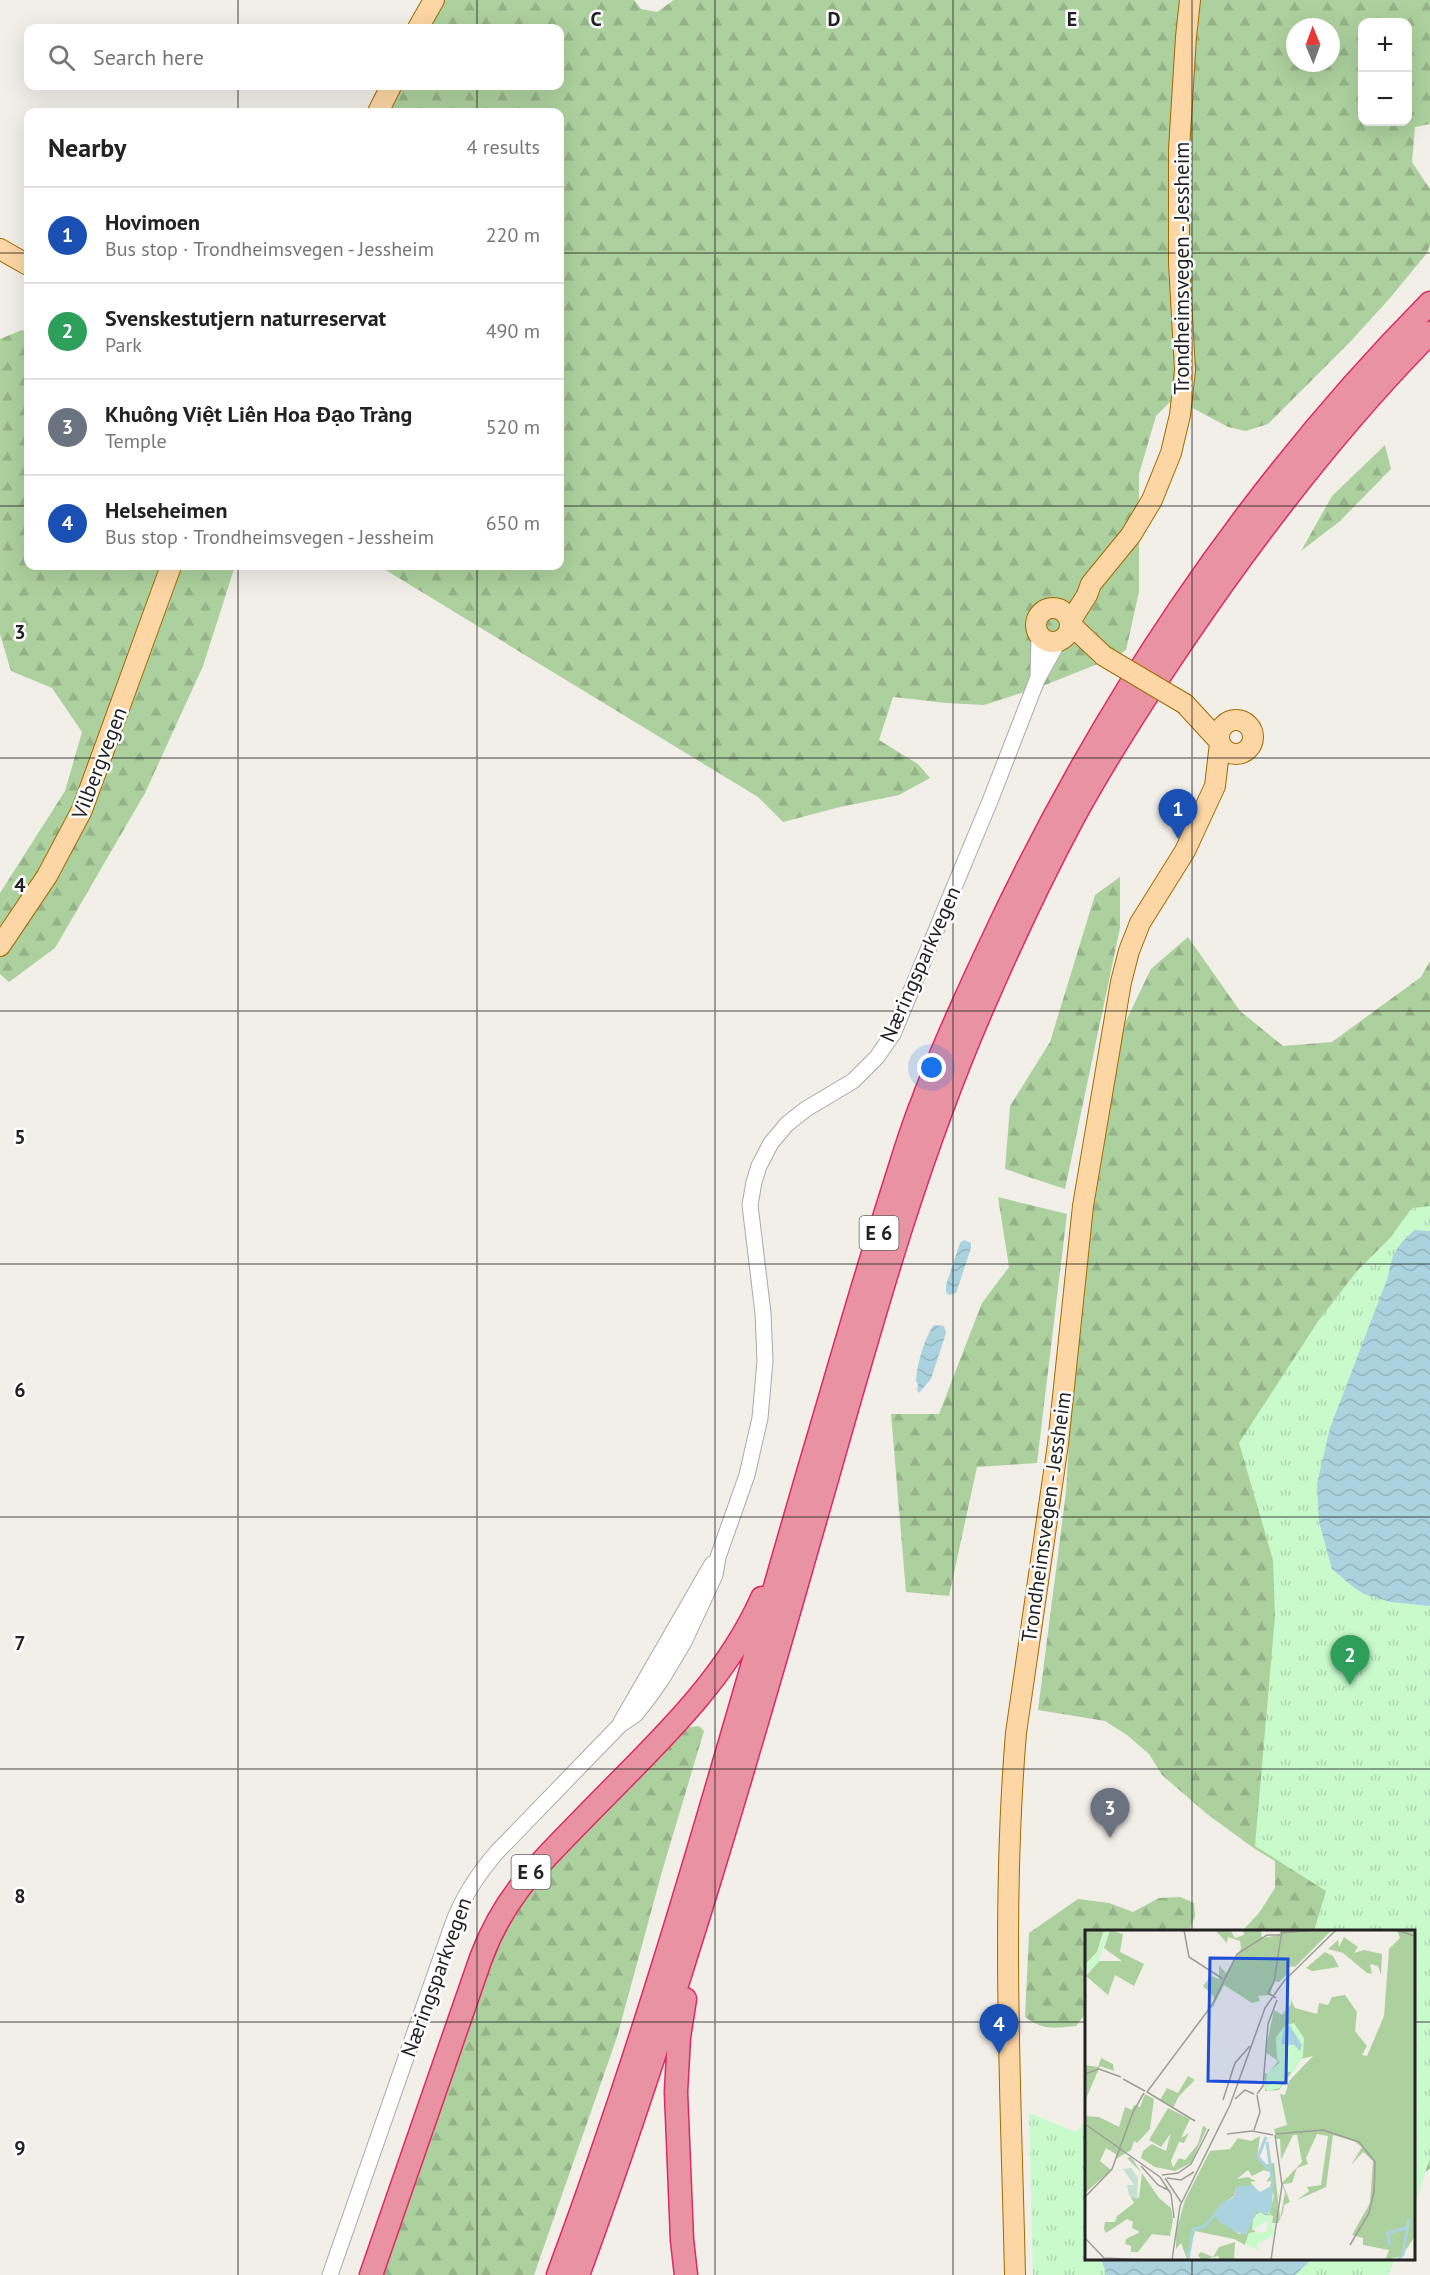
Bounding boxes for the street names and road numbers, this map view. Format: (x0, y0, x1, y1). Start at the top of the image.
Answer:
street label: Trondheimsvegen - Jessheim (1168, 142, 1195, 394)
street label: Vilbergvegen (65, 703, 133, 824)
street label: Næringsparkvegen (874, 882, 966, 1046)
road number: E 6 (860, 1216, 898, 1250)
street label: Trondheimsvegen - Jessheim (1015, 1390, 1077, 1644)
road number: E 6 (512, 1855, 550, 1889)
street label: Næringsparkvegen (395, 1894, 477, 2060)

